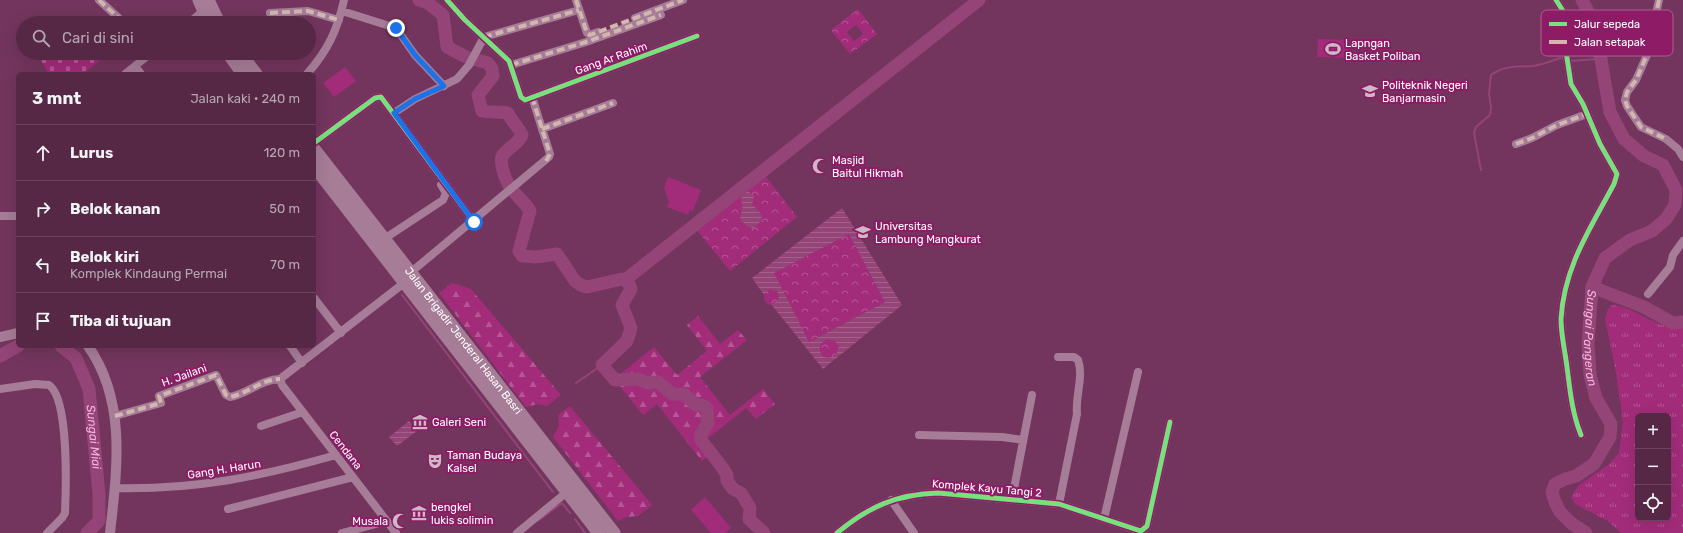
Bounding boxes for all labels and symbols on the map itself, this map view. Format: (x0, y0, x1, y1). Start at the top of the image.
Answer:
legend (1541, 10, 1673, 56)
text: Jalur sepeda (1574, 18, 1640, 31)
route end (387, 19, 405, 37)
text: Jalan setapak (1574, 36, 1646, 49)
place label: Lapngan Basket Poliban (1345, 37, 1420, 63)
street label: Gang Ar Rahim (573, 39, 649, 78)
sports icon: Lapngan Basket Poliban (1324, 40, 1342, 58)
place label: Politeknik Negeri Banjarmasin (1382, 79, 1468, 105)
school or university icon: Politeknik Negeri Banjarmasin (1361, 82, 1379, 100)
place label: Masjid Baitul Hikmah (832, 154, 903, 180)
mosque icon: Masjid Baitul Hikmah (811, 157, 829, 175)
route start (465, 213, 483, 231)
place label: Universitas Lambung Mangkurat (875, 220, 982, 246)
school or university icon: Universitas Lambung Mangkurat (854, 223, 872, 241)
street label: Jalan Brigadir Jenderal Hasan Basri (402, 265, 525, 417)
water label: Sungai Pangeran (1581, 289, 1600, 388)
street label: H. Jailani (160, 361, 208, 390)
water label: Sungai Miai (84, 404, 104, 471)
museum icon: Galeri Seni (411, 413, 429, 431)
place label: Galeri Seni (432, 416, 486, 429)
street label: Cendana (326, 428, 365, 472)
place label: Taman Budaya Kalsel (447, 449, 522, 475)
theatre icon: Taman Budaya Kalsel (426, 452, 444, 470)
street label: Gang H. Harun (186, 457, 262, 482)
street label: Komplek Kayu Tangi 2 (932, 477, 1042, 500)
place label: bengkel lukis solimin (431, 501, 493, 527)
museum icon: bengkel lukis solimin (410, 504, 428, 522)
mosque icon: Musala (391, 512, 409, 530)
place label: Musala (352, 515, 388, 528)

